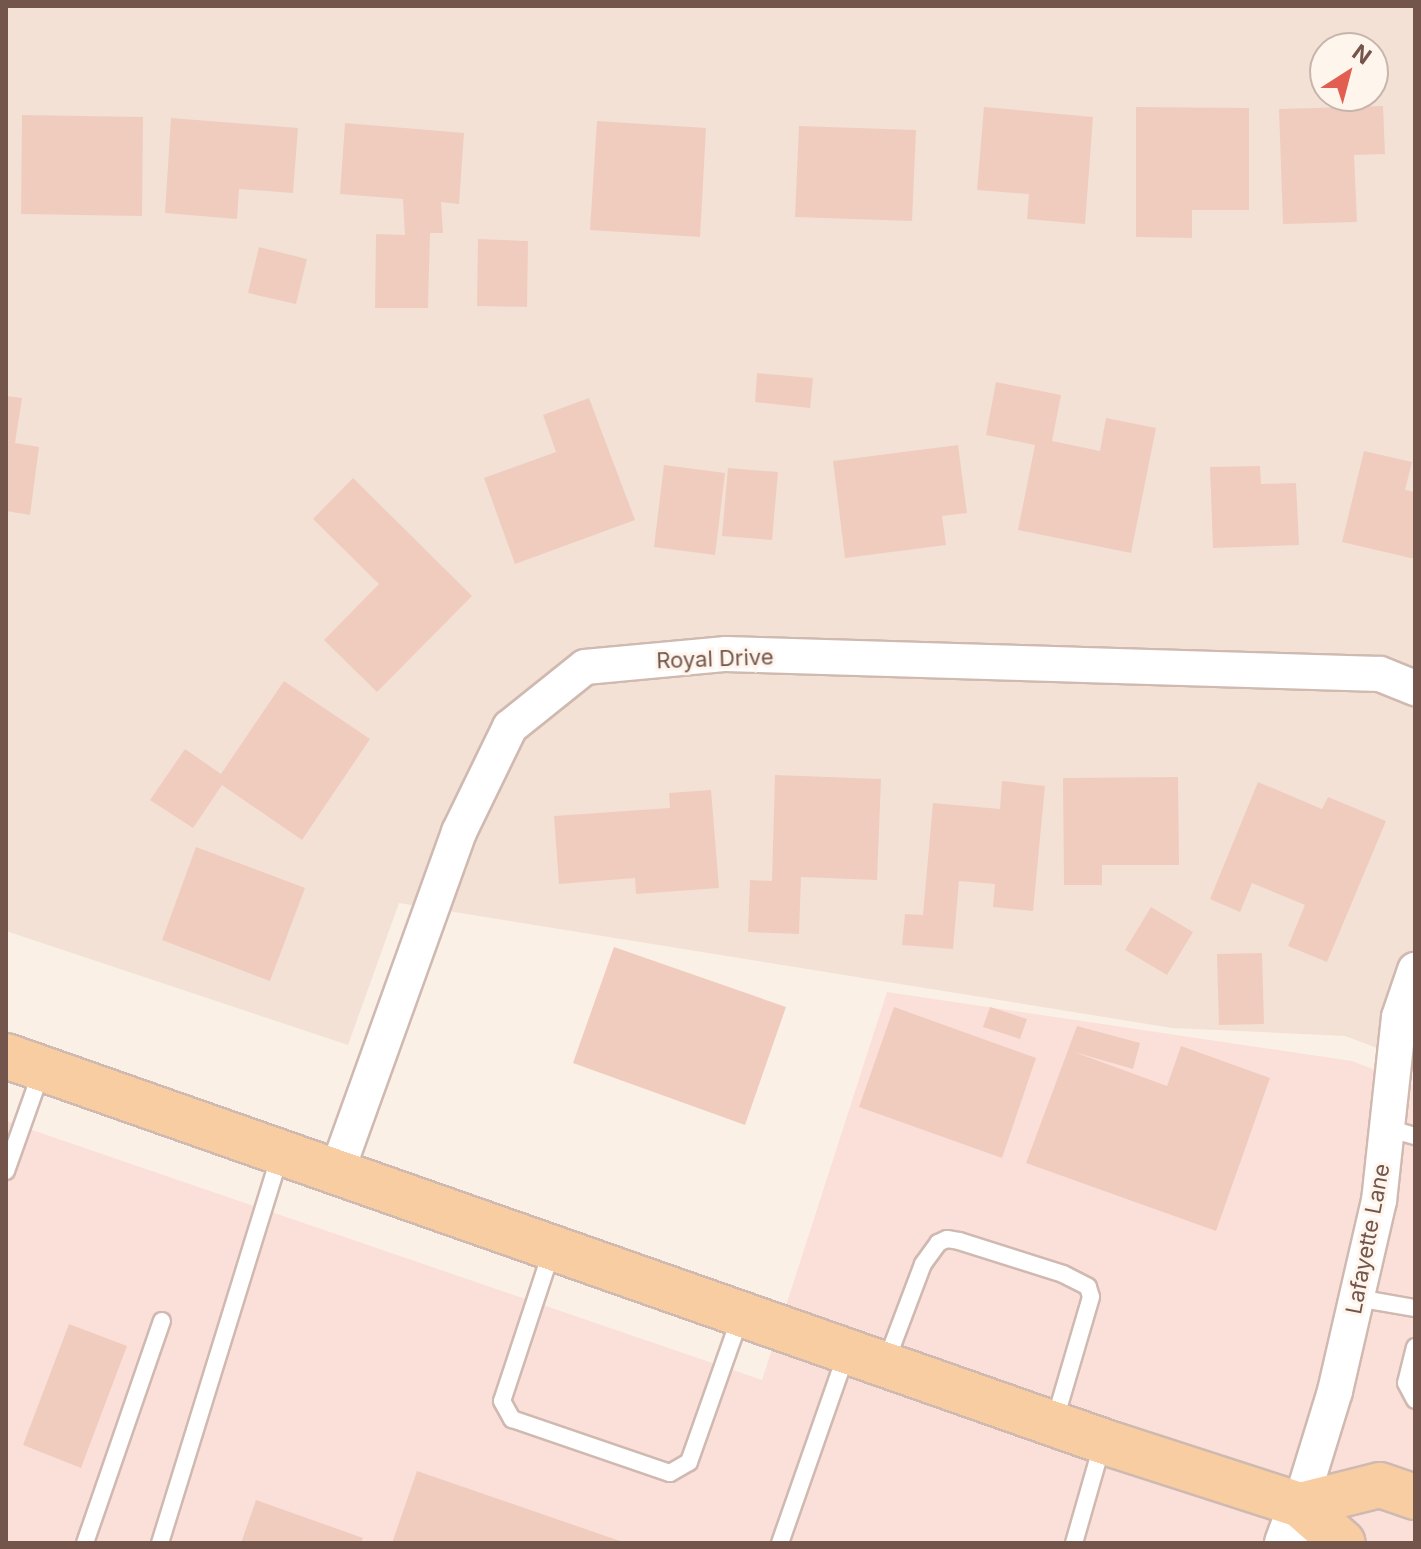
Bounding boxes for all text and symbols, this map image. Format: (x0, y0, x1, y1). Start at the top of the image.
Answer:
north arrow (1309, 32, 1389, 112)
text: N (1348, 39, 1376, 70)
street label: Royal Drive (656, 644, 774, 674)
street label: Lafayette Lane (1340, 1162, 1396, 1316)

